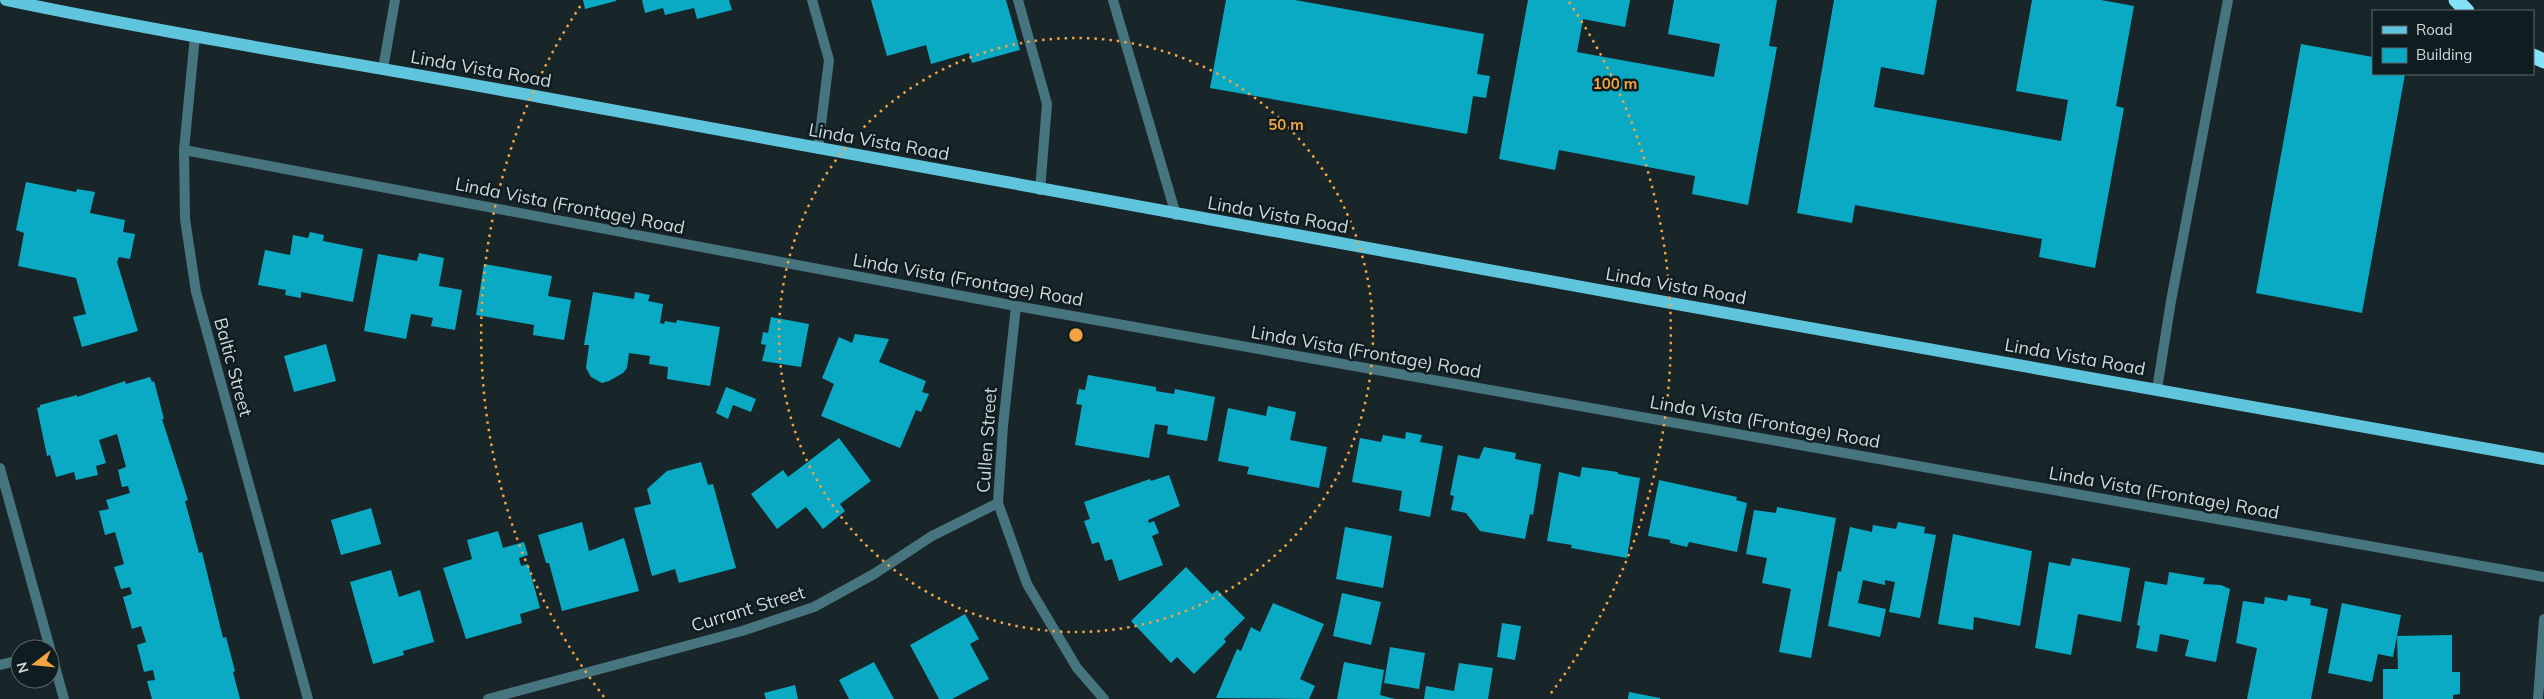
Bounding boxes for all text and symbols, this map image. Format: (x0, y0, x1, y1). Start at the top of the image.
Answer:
legend (2372, 10, 2534, 75)
text: Road (2416, 20, 2453, 39)
street label: Linda Vista Road (409, 45, 553, 92)
text: Building (2416, 45, 2472, 64)
text: 100 m (1593, 74, 1637, 93)
text: 50 m (1268, 115, 1304, 134)
street label: Linda Vista Road (807, 118, 951, 165)
street label: Linda Vista (Frontage) Road (453, 172, 687, 239)
street label: Linda Vista Road (1206, 191, 1350, 238)
street label: Linda Vista (Frontage) Road (851, 248, 1085, 311)
street label: Linda Vista Road (1604, 262, 1748, 309)
street label: Baltic Street (209, 315, 258, 419)
street label: Linda Vista (Frontage) Road (1249, 320, 1483, 383)
centre of rings (1067, 326, 1085, 344)
street label: Linda Vista Road (2003, 333, 2147, 380)
street label: Cullen Street (971, 386, 1002, 494)
street label: Linda Vista (Frontage) Road (1648, 390, 1882, 453)
street label: Linda Vista (Frontage) Road (2047, 461, 2281, 524)
street label: Currant Street (688, 580, 807, 637)
north arrow (10, 639, 60, 689)
text: N (12, 660, 33, 675)

